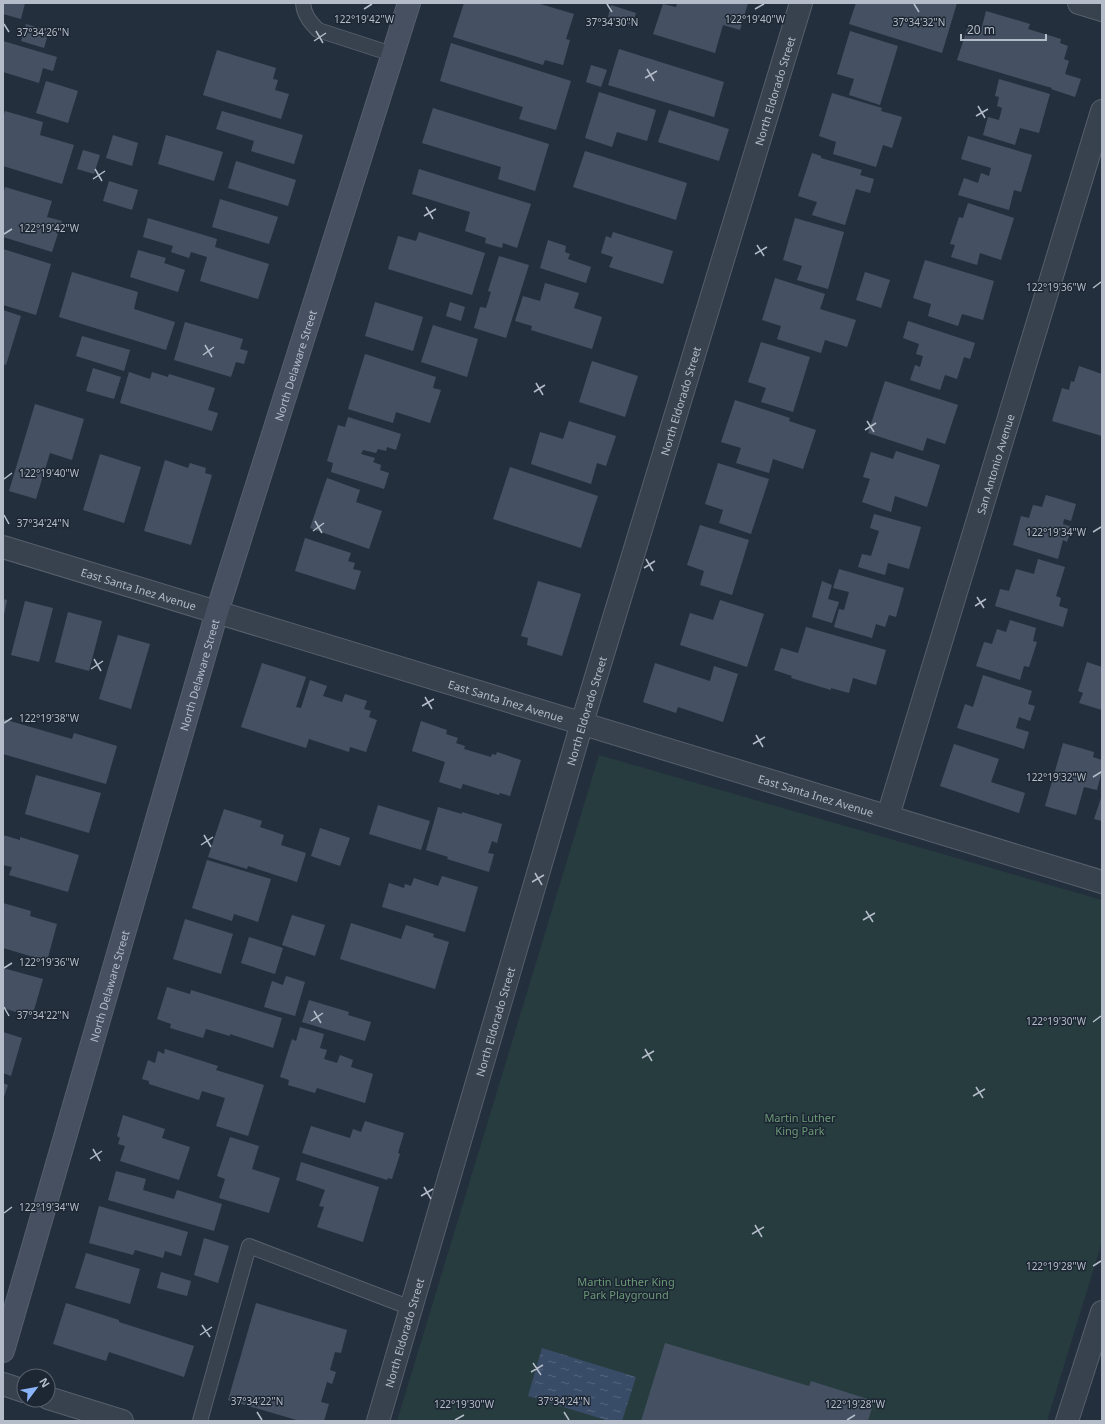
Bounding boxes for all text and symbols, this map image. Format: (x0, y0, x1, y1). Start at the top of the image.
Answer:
text: 122°19'42"W (334, 12, 395, 26)
text: 122°19'40"W (725, 12, 786, 26)
text: 37°34'30"N (586, 15, 638, 29)
text: 37°34'32"N (893, 15, 945, 29)
scale bar (961, 16, 1046, 42)
text: 20 m (967, 21, 995, 38)
text: 37°34'26"N (17, 25, 69, 39)
street label: North Eldorado Street (751, 34, 798, 147)
text: 122°19'42"W (19, 221, 80, 235)
text: 122°19'36"W (1026, 280, 1087, 294)
street label: North Delaware Street (270, 308, 319, 423)
street label: North Eldorado Street (656, 344, 704, 457)
street label: San Antonio Avenue (973, 412, 1017, 516)
text: 122°19'40"W (19, 466, 80, 480)
text: 37°34'24"N (17, 516, 69, 530)
text: 122°19'34"W (1026, 525, 1087, 539)
street label: East Santa Inez Avenue (79, 564, 198, 613)
street label: North Delaware Street (176, 617, 222, 732)
street label: North Eldorado Street (563, 654, 609, 767)
street label: East Santa Inez Avenue (447, 676, 566, 725)
text: 122°19'38"W (19, 711, 80, 725)
street label: East Santa Inez Avenue (757, 770, 876, 819)
text: 122°19'32"W (1026, 770, 1087, 784)
street label: North Delaware Street (85, 928, 132, 1044)
text: 122°19'36"W (19, 955, 80, 969)
street label: North Eldorado Street (472, 965, 518, 1078)
text: 37°34'22"N (17, 1008, 69, 1022)
text: 122°19'30"W (1026, 1014, 1087, 1028)
park label: Martin Luther King Park (764, 1110, 836, 1138)
text: 122°19'34"W (19, 1200, 80, 1214)
text: 122°19'28"W (1026, 1259, 1087, 1273)
park label: Martin Luther King Park Playground (577, 1274, 675, 1302)
street label: North Eldorado Street (381, 1276, 427, 1389)
north arrow (16, 1368, 56, 1408)
text: N (36, 1375, 54, 1390)
text: 37°34'22"N (231, 1394, 283, 1408)
text: 37°34'24"N (538, 1394, 590, 1408)
text: 122°19'30"W (434, 1397, 495, 1411)
text: 122°19'28"W (825, 1397, 886, 1411)

